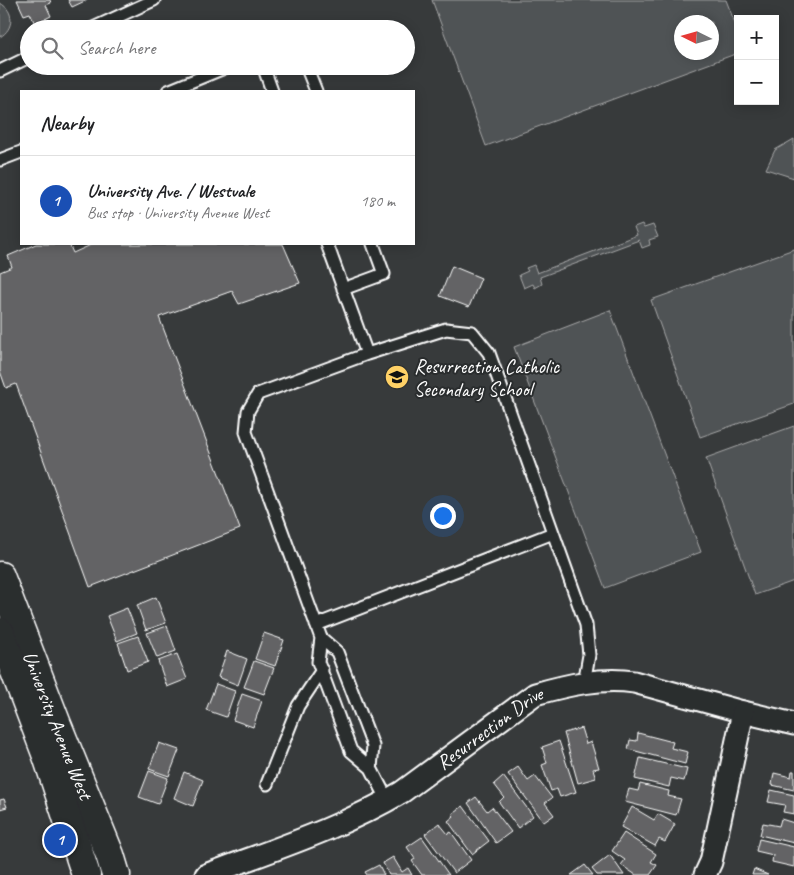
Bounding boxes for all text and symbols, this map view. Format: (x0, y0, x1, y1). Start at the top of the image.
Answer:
north arrow (674, 15, 719, 60)
map controls (734, 15, 779, 105)
button: + (734, 15, 779, 60)
search box (20, 20, 415, 75)
icon: search (38, 34, 66, 62)
text: Search here (78, 36, 155, 60)
button: − (734, 60, 779, 105)
text: Nearby (40, 110, 93, 136)
text: University Ave. / Westvale (87, 179, 254, 203)
text: 1 (52, 191, 60, 211)
text: 180 m (361, 191, 395, 211)
text: Bus stop · University Avenue West (87, 203, 269, 223)
place label: Resurrection Catholic Secondary School (414, 354, 560, 402)
school or university icon: Resurrection Catholic Secondary School (384, 364, 410, 390)
your location (430, 503, 456, 529)
street label: University Avenue West (18, 648, 99, 805)
street label: Resurrection Drive (431, 680, 546, 775)
pin: 1 (44, 821, 76, 859)

